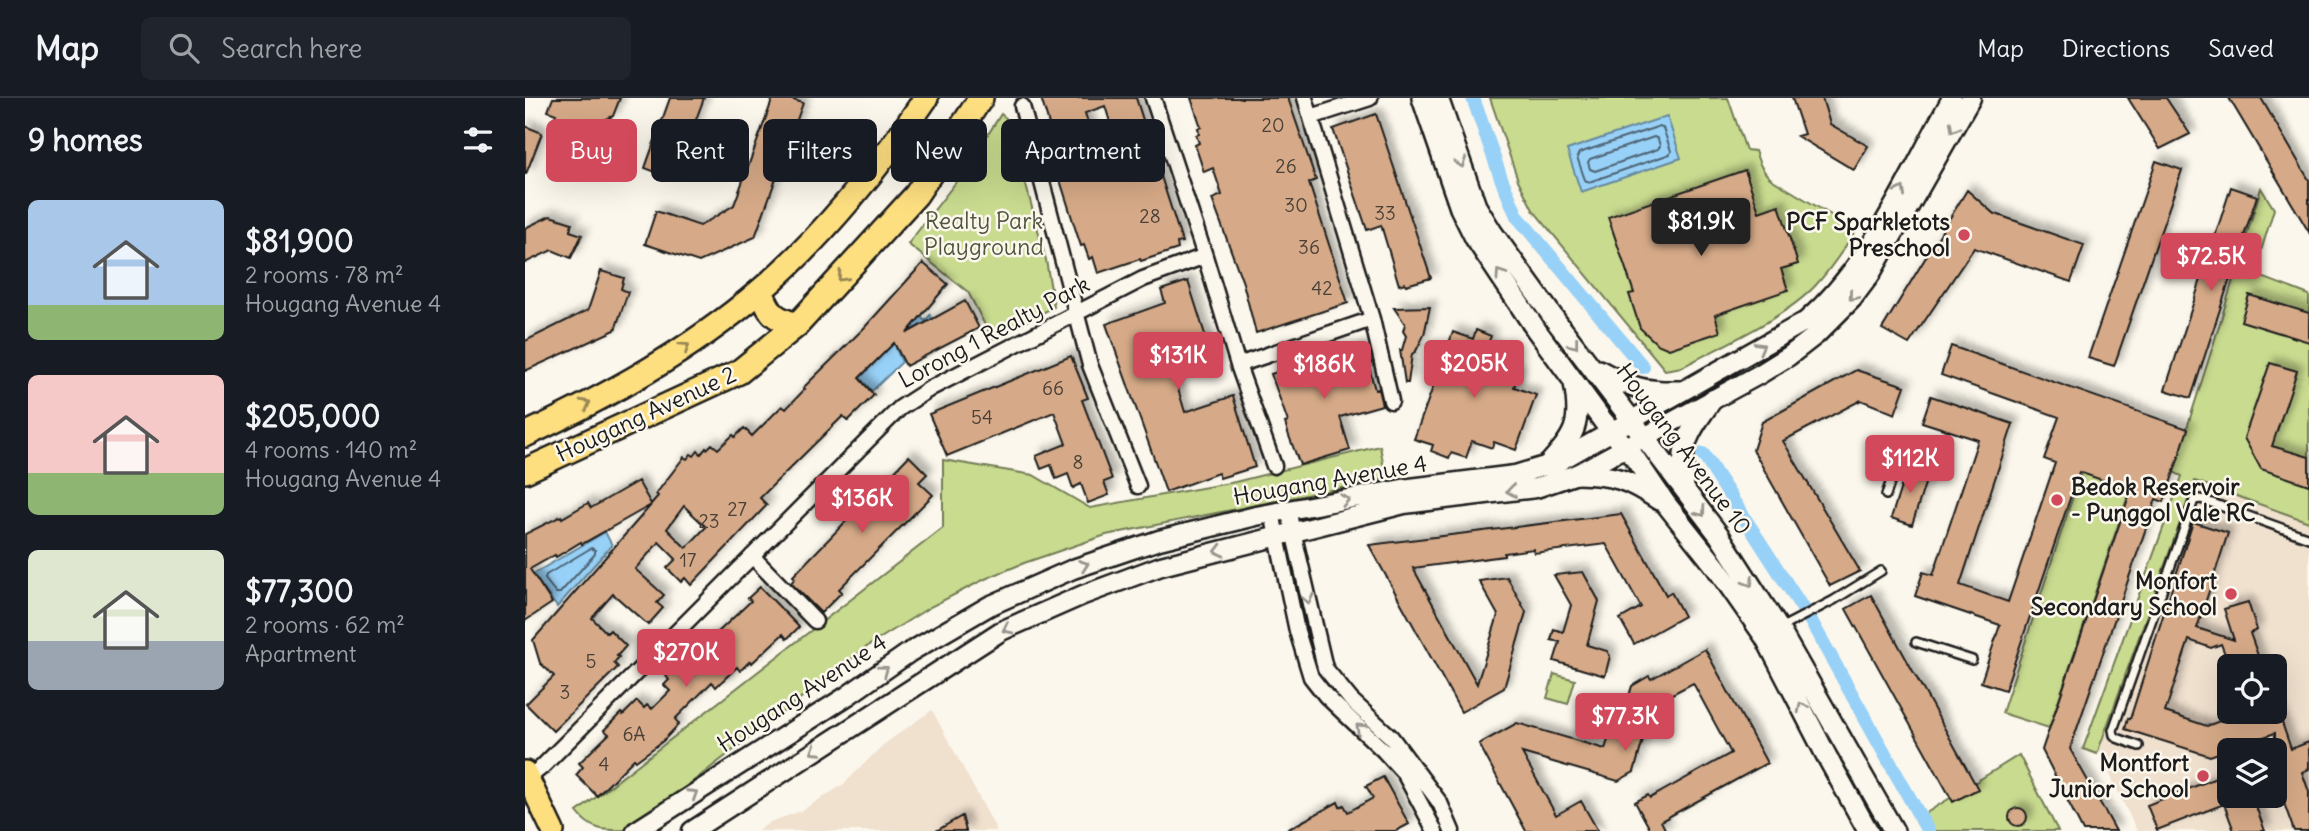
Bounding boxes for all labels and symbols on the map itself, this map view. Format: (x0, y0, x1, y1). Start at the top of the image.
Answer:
house number: 20 (1262, 113, 1284, 137)
one-way arrow (1949, 120, 1962, 133)
house number: 26 (1275, 154, 1297, 178)
one-way arrow (1453, 156, 1467, 168)
one-way arrow (1893, 185, 1906, 198)
house number: 30 (1284, 193, 1308, 217)
pin: $81.9K (1644, 198, 1758, 258)
house number: 33 (1374, 201, 1396, 225)
house number: 28 (1139, 204, 1161, 228)
park label: Realty Park Playground (924, 206, 1044, 261)
place label: PCF Sparkletots Preschool (1786, 207, 1950, 262)
marker: PCF Sparkletots Preschool (1956, 227, 1972, 243)
pin: $72.5K (2154, 234, 2268, 293)
house number: 36 (1298, 235, 1320, 259)
one-way arrow (837, 269, 850, 282)
street label: Lorong 1 Realty Park (893, 269, 1094, 394)
one-way arrow (1495, 269, 1508, 282)
house number: 42 (1311, 276, 1333, 300)
one-way arrow (1849, 288, 1861, 301)
pin: $131K (1129, 332, 1227, 392)
one-way arrow (1565, 336, 1578, 349)
pin: $205K (1425, 341, 1523, 400)
pin: $186K (1275, 342, 1373, 401)
one-way arrow (1753, 342, 1765, 356)
one-way arrow (677, 343, 690, 355)
street label: Hougang Avenue 10 (1610, 357, 1758, 540)
street label: Hougang Avenue 2 (551, 359, 741, 468)
house number: 66 (1042, 376, 1064, 400)
one-way arrow (579, 399, 591, 413)
house number: 54 (971, 405, 993, 429)
pin: $112K (1861, 436, 1959, 495)
street label: Hougang Avenue 4 (1231, 448, 1429, 511)
house number: 8 (1073, 450, 1083, 474)
place label: Bedok Reservoir - Punggol Vale RC (2071, 472, 2255, 527)
pin: $136K (813, 476, 911, 535)
one-way arrow (1505, 484, 1517, 499)
marker: Bedok Reservoir - Punggol Vale RC (2049, 492, 2065, 508)
one-way arrow (1339, 493, 1351, 508)
house number: 27 (727, 497, 747, 521)
one-way arrow (1693, 504, 1706, 517)
house number: 23 (698, 509, 720, 533)
one-way arrow (1213, 543, 1225, 557)
house number: 17 (680, 548, 696, 572)
one-way arrow (1078, 559, 1090, 573)
place label: Monfort Secondary School (2031, 566, 2217, 621)
one-way arrow (1740, 574, 1753, 587)
marker: Monfort Secondary School (2223, 586, 2239, 602)
one-way arrow (1300, 593, 1315, 605)
one-way arrow (1002, 620, 1014, 634)
street label: Hougang Avenue 4 (712, 627, 892, 758)
pin: $270K (637, 630, 735, 689)
house number: 5 (586, 649, 596, 673)
one-way arrow (876, 666, 889, 679)
house number: 3 (560, 680, 570, 704)
pin: $77.3K (1568, 694, 1682, 753)
one-way arrow (1796, 702, 1810, 714)
house number: 6A (622, 722, 646, 746)
one-way arrow (1355, 723, 1368, 736)
one-way arrow (810, 743, 823, 756)
place label: Montfort Junior School (2049, 748, 2189, 803)
house number: 4 (599, 752, 610, 776)
marker: Montfort Junior School (2195, 768, 2211, 784)
one-way arrow (685, 789, 698, 802)

